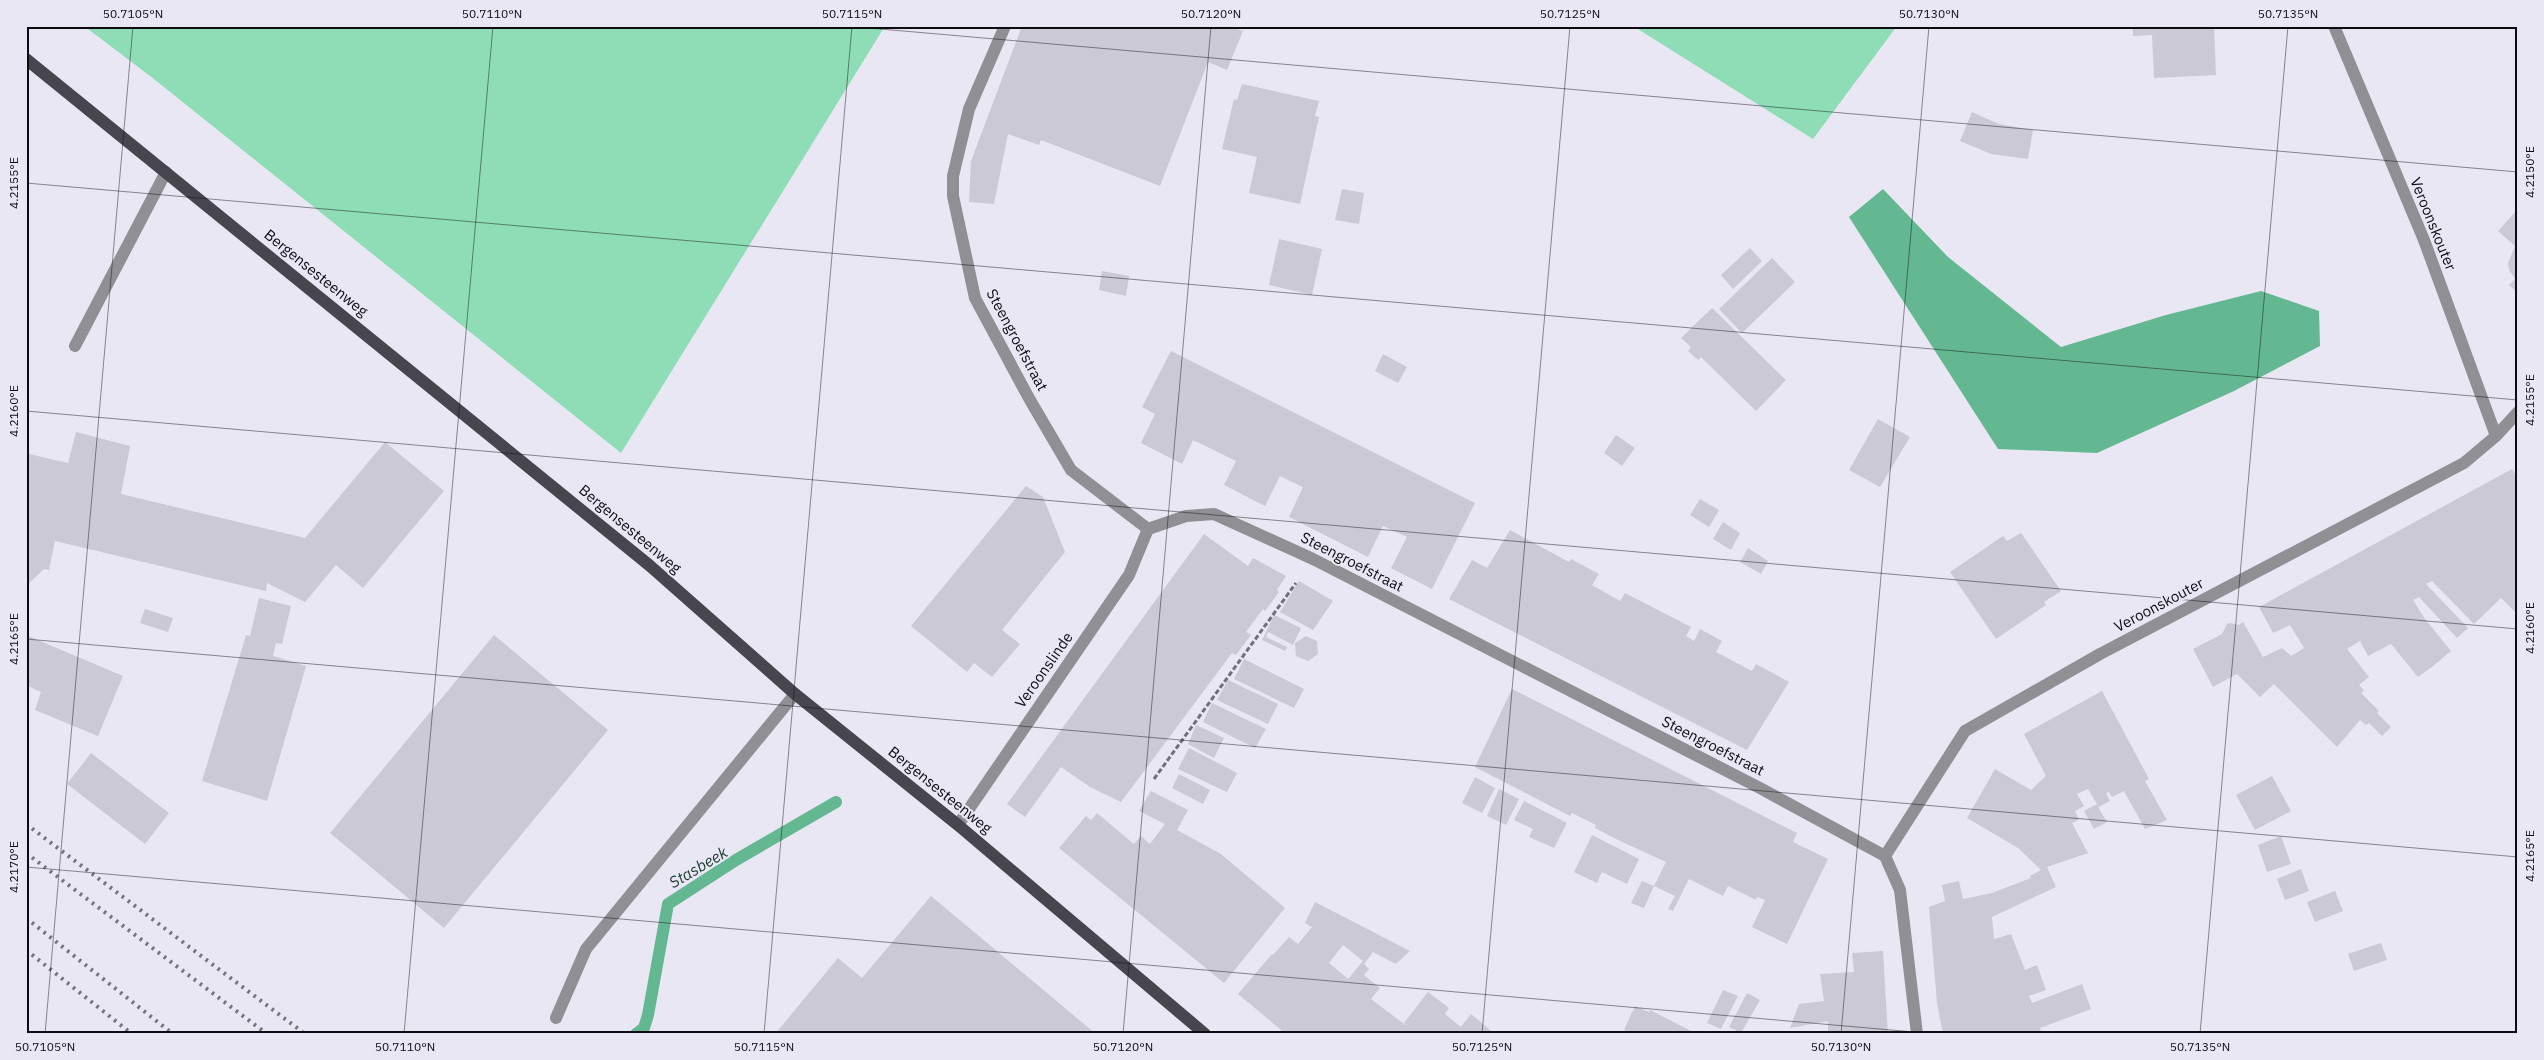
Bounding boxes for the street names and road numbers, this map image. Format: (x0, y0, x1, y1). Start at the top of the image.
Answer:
street label: Veroonskouter (2406, 175, 2461, 273)
street label: Bergensesteenweg (261, 225, 372, 320)
street label: Steengroefstraat (983, 285, 1052, 394)
street label: Bergensesteenweg (575, 480, 686, 577)
street label: Steengroefstraat (1298, 527, 1407, 596)
street label: Veroonskouter (2111, 573, 2207, 636)
street label: Veroonslinde (1010, 628, 1077, 711)
street label: Steengroefstraat (1659, 711, 1768, 780)
street label: Bergensesteenweg (885, 742, 996, 837)

